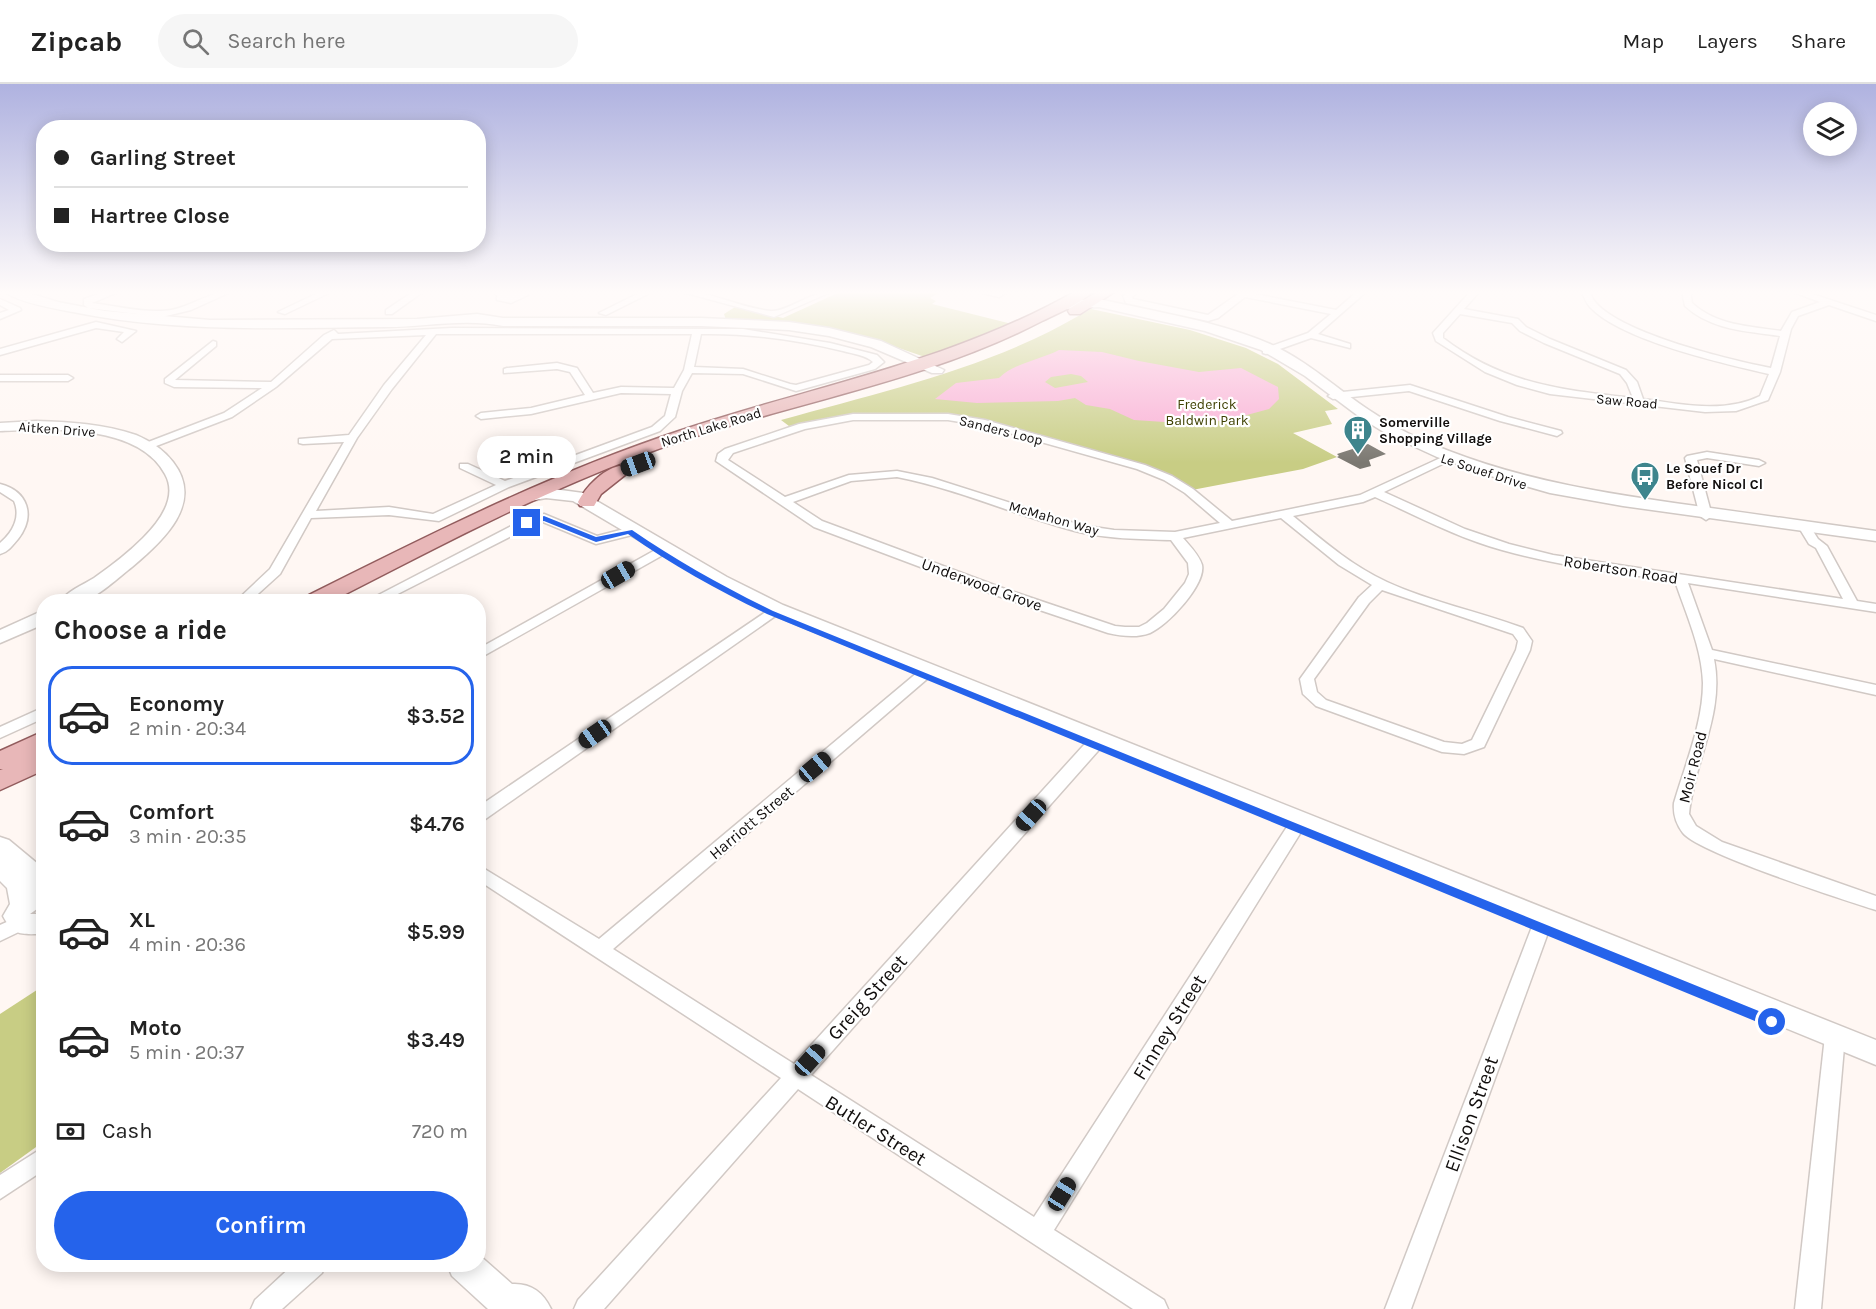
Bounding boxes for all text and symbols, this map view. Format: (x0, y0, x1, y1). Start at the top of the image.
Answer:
search box (158, 14, 578, 68)
text: Zipcab (30, 25, 122, 58)
icon: search (179, 25, 212, 58)
text: Search here (227, 28, 346, 54)
text: Map (1622, 29, 1664, 53)
text: Layers (1697, 29, 1758, 53)
text: Share (1791, 29, 1846, 53)
map controls (1803, 102, 1857, 156)
button: layers (1803, 102, 1857, 156)
text: Garling Street (90, 145, 236, 171)
text: Hartree Close (90, 203, 230, 229)
street label: Saw Road (1595, 390, 1659, 413)
park label: Frederick Baldwin Park (1165, 396, 1249, 429)
street label: North Lake Road (659, 404, 763, 451)
street label: Sanders Loop (957, 412, 1045, 449)
building icon: Somerville Shopping Village (1342, 414, 1374, 456)
place label: Somerville Shopping Village (1379, 414, 1492, 447)
street label: Aitken Drive (18, 418, 96, 441)
callout: 2 min (478, 436, 576, 478)
text: 2 min (499, 445, 554, 468)
car (618, 449, 658, 479)
street label: Le Souef Drive (1439, 450, 1529, 493)
bus stop icon: Le Souef Dr Before Nicol Cl (1629, 460, 1661, 502)
place label: Le Souef Dr Before Nicol Cl (1666, 460, 1763, 493)
street label: McMahon Way (1007, 498, 1101, 540)
route end (513, 509, 540, 536)
street label: Robertson Road (1562, 551, 1679, 588)
street label: Underwood Grove (919, 554, 1045, 615)
car (598, 558, 638, 592)
text: Choose a ride (54, 614, 227, 646)
icon: car (57, 689, 111, 743)
text: Economy (129, 691, 224, 717)
text: $3.52 (406, 703, 465, 729)
car (575, 716, 615, 752)
text: 2 min · 20:34 (129, 717, 246, 740)
street label: Moir Road (1674, 729, 1711, 805)
car (795, 749, 835, 785)
street label: Harriott Street (705, 782, 797, 863)
car (1012, 796, 1050, 834)
icon: car (57, 797, 111, 851)
text: Comfort (129, 799, 214, 825)
text: $4.76 (409, 811, 465, 837)
text: 3 min · 20:35 (129, 825, 247, 848)
icon: car (57, 905, 111, 959)
text: XL (129, 907, 155, 933)
text: $5.99 (407, 919, 465, 945)
text: 4 min · 20:36 (129, 933, 246, 956)
street label: Greig Street (823, 949, 912, 1045)
street label: Finney Street (1128, 970, 1211, 1084)
route start (1758, 1008, 1785, 1035)
icon: car (57, 1013, 111, 1067)
text: Moto (129, 1015, 182, 1041)
text: $3.49 (406, 1027, 465, 1053)
text: 5 min · 20:37 (129, 1041, 244, 1064)
car (791, 1041, 829, 1079)
street label: Ellison Street (1440, 1053, 1503, 1175)
street label: Butler Street (821, 1090, 931, 1171)
icon: cash (54, 1115, 87, 1148)
text: Cash (102, 1118, 152, 1144)
text: 720 m (412, 1120, 468, 1143)
car (1045, 1174, 1079, 1214)
button: Confirm (54, 1191, 468, 1260)

